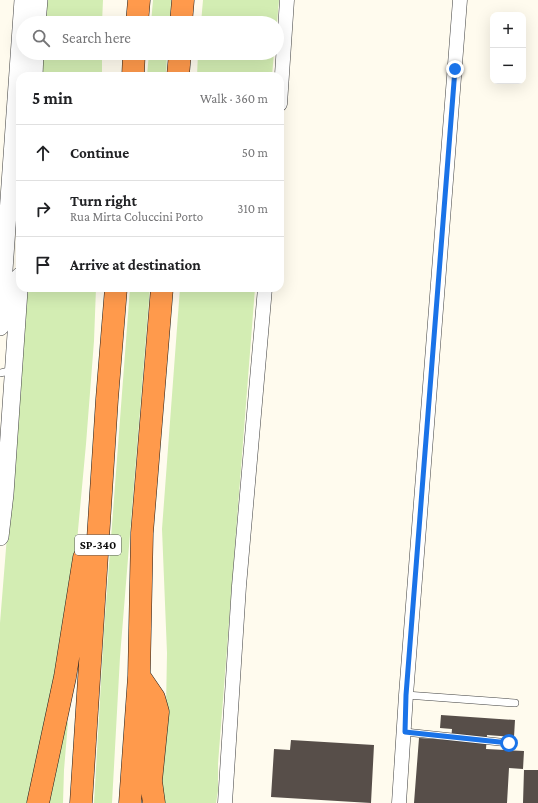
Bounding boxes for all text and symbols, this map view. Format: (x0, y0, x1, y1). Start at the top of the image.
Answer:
map controls (490, 12, 526, 84)
button: + (490, 12, 526, 48)
search box (16, 16, 284, 60)
icon: search (30, 27, 52, 49)
text: Search here (62, 30, 131, 46)
button: − (490, 48, 526, 84)
route end (446, 60, 464, 78)
text: 5 min (32, 89, 73, 108)
text: Walk · 360 m (200, 91, 268, 106)
icon: ahead (32, 142, 54, 164)
text: Continue (70, 145, 129, 161)
text: 50 m (242, 145, 268, 160)
text: Turn right (70, 193, 137, 209)
icon: right (32, 198, 54, 220)
text: 310 m (237, 201, 268, 216)
text: Rua Mirta Coluccini Porto (70, 209, 203, 224)
icon: arrive (32, 254, 54, 276)
text: Arrive at destination (70, 257, 201, 273)
road number: SP-340 (75, 535, 121, 555)
route start (500, 734, 518, 752)

